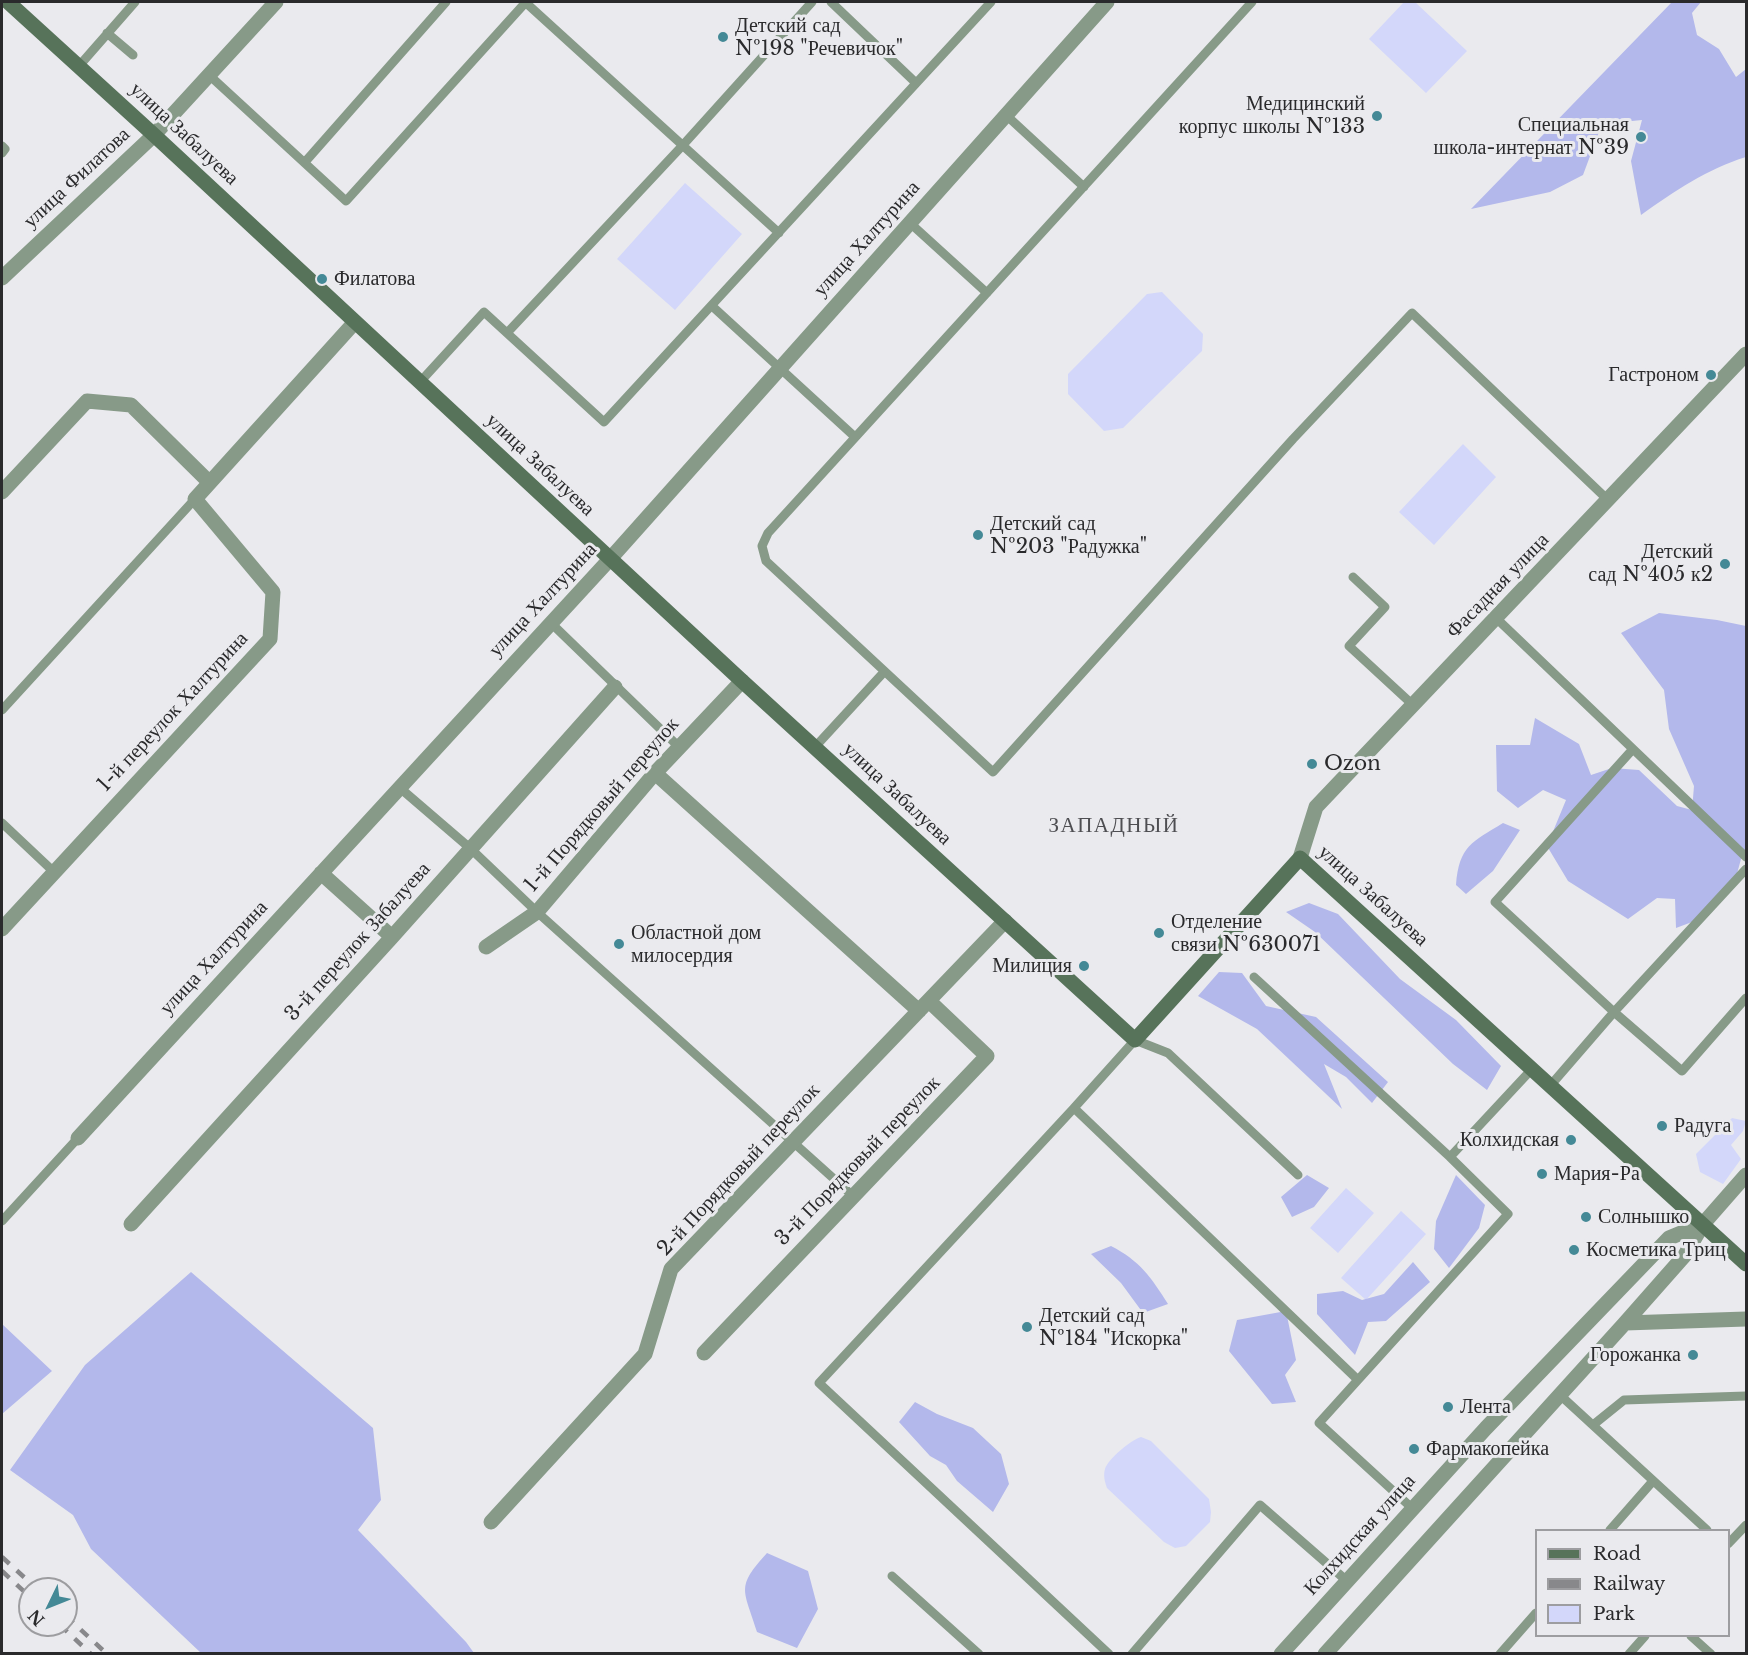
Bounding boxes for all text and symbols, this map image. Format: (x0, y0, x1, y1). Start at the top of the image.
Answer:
place label: Детский сад №198 "Речевичок" (735, 14, 903, 61)
marker: Детский сад №198 "Речевичок" (716, 30, 730, 44)
street label: улица Забалуева (125, 78, 243, 190)
place label: Медицинский корпус школы №133 (1179, 92, 1365, 139)
marker: Медицинский корпус школы №133 (1370, 109, 1384, 123)
place label: Специальная школа-интернат №39 (1434, 113, 1629, 160)
street label: улица Филатова (19, 123, 135, 233)
marker: Специальная школа-интернат №39 (1634, 130, 1648, 144)
street label: улица Халтурина (809, 176, 925, 302)
place label: Филатова (334, 267, 415, 291)
marker: Филатова (315, 272, 329, 286)
place label: Гастроном (1608, 363, 1699, 387)
marker: Гастроном (1704, 368, 1718, 382)
street label: улица Забалуева (481, 409, 599, 521)
place label: Детский сад №203 "Радужка" (990, 512, 1147, 559)
marker: Детский сад №203 "Радужка" (971, 528, 985, 542)
street label: Фасадная улица (1442, 528, 1554, 644)
street label: улица Халтурина (484, 538, 602, 662)
place label: Детский сад №405 к2 (1588, 540, 1713, 587)
marker: Детский сад №405 к2 (1718, 557, 1732, 571)
street label: 1-й переулок Халтурина (93, 627, 253, 797)
street label: 1-й Порядковый переулок (520, 713, 684, 897)
street label: улица Забалуева (838, 738, 956, 850)
place label: Ozon (1324, 752, 1381, 776)
marker: Ozon (1305, 757, 1319, 771)
district label: ЗАПАДНЫЙ (1049, 813, 1179, 839)
street label: улица Забалуева (1313, 840, 1433, 952)
street label: 3-й переулок Забалуева (280, 858, 436, 1026)
street label: улица Халтурина (155, 896, 273, 1020)
place label: Отделение связи №630071 (1171, 910, 1321, 957)
place label: Областной дом милосердия (631, 921, 761, 968)
marker: Отделение связи №630071 (1152, 926, 1166, 940)
marker: Областной дом милосердия (612, 937, 626, 951)
place label: Милиция (992, 954, 1072, 978)
marker: Милиция (1077, 959, 1091, 973)
street label: 3-й Порядковый переулок (771, 1071, 945, 1251)
street label: 2-й Порядковый переулок (653, 1079, 825, 1261)
place label: Радуга (1674, 1114, 1731, 1138)
marker: Радуга (1655, 1119, 1669, 1133)
place label: Колхидская (1460, 1128, 1559, 1152)
marker: Колхидская (1564, 1133, 1578, 1147)
place label: Мария-Ра (1554, 1162, 1640, 1186)
marker: Мария-Ра (1535, 1167, 1549, 1181)
place label: Солнышко (1598, 1205, 1689, 1229)
marker: Солнышко (1579, 1210, 1593, 1224)
place label: Косметика Триц (1586, 1238, 1726, 1262)
marker: Косметика Триц (1567, 1243, 1581, 1257)
place label: Детский сад №184 "Искорка" (1039, 1304, 1188, 1351)
marker: Детский сад №184 "Искорка" (1020, 1320, 1034, 1334)
place label: Горожанка (1590, 1343, 1681, 1367)
marker: Горожанка (1686, 1348, 1700, 1362)
place label: Лента (1460, 1395, 1511, 1419)
marker: Лента (1441, 1400, 1455, 1414)
place label: Фармакопейка (1426, 1437, 1549, 1461)
marker: Фармакопейка (1407, 1442, 1421, 1456)
street label: Колхидская улица (1299, 1470, 1421, 1600)
legend (1535, 1529, 1730, 1637)
text: Road (1593, 1543, 1641, 1565)
text: Railway (1593, 1573, 1665, 1595)
north arrow (18, 1577, 78, 1637)
text: Park (1593, 1603, 1635, 1625)
text: N (24, 1606, 49, 1630)

